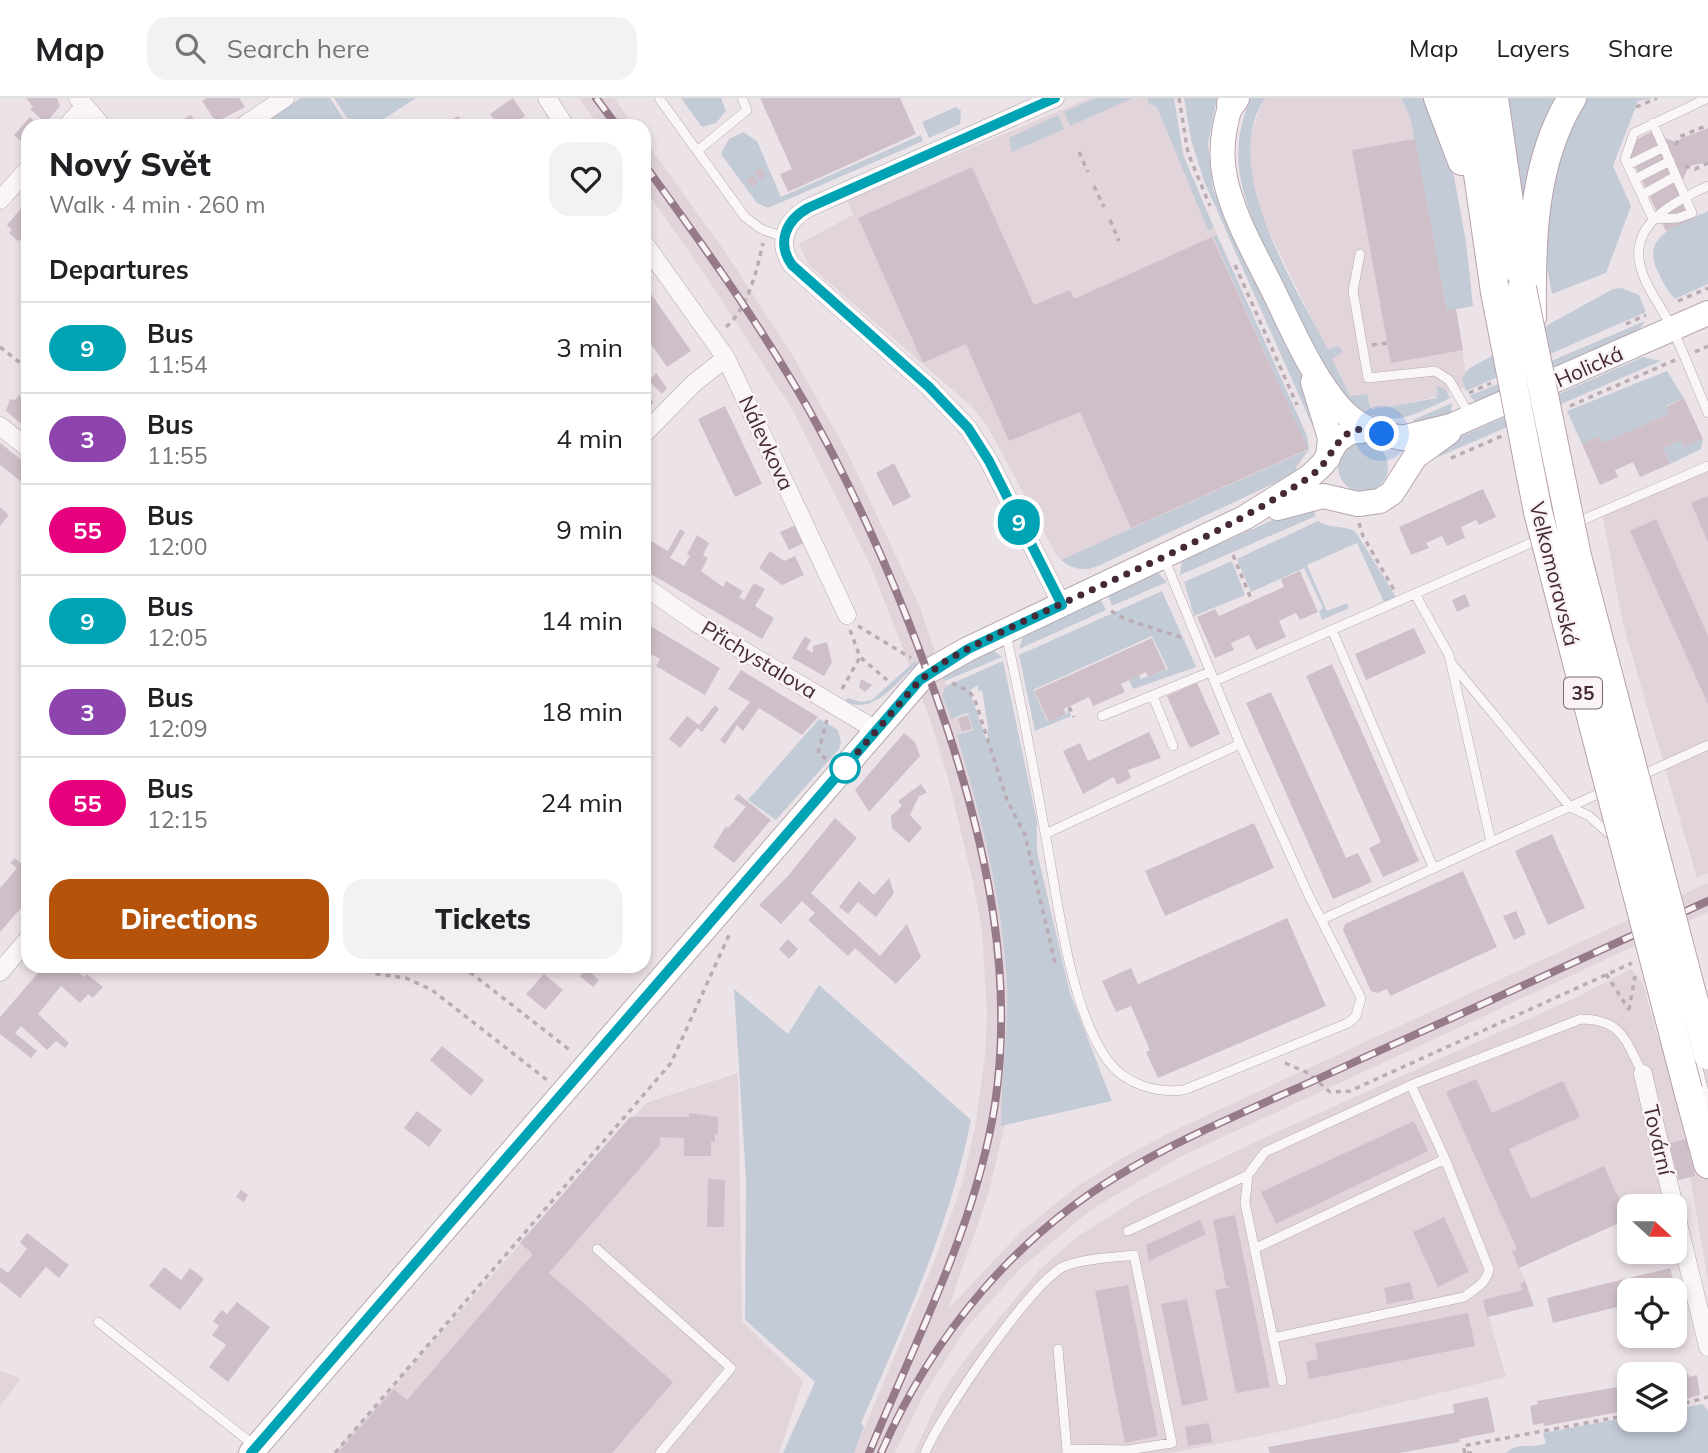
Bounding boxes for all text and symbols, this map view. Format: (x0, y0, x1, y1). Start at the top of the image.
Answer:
search box (147, 17, 637, 80)
text: Map (35, 28, 105, 69)
icon: search (171, 29, 209, 67)
text: Search here (227, 32, 370, 65)
text: Map (1409, 33, 1458, 63)
text: Layers (1496, 33, 1570, 63)
text: Share (1608, 33, 1673, 63)
button: heart (549, 142, 623, 216)
text: Nový Svět (49, 143, 211, 184)
text: Walk · 4 min · 260 m (49, 190, 266, 219)
text: Departures (49, 253, 189, 286)
text: Bus (147, 317, 193, 350)
text: 3 min (556, 331, 623, 364)
text: 9 (80, 333, 95, 363)
street label: Holická (1550, 340, 1627, 393)
text: 11:54 (147, 350, 207, 379)
street label: Nálevkova (734, 391, 800, 494)
text: Bus (147, 408, 193, 441)
your location (1364, 416, 1399, 451)
text: 4 min (556, 422, 623, 455)
text: 3 (80, 424, 95, 454)
text: 11:55 (147, 441, 207, 470)
text: Bus (147, 499, 193, 532)
line badge: 9 (996, 499, 1042, 545)
street label: Velkomoravská (1525, 499, 1585, 649)
text: 9 (1012, 507, 1026, 537)
text: 9 min (556, 513, 623, 546)
text: 55 (73, 515, 102, 545)
text: 12:00 (147, 532, 207, 561)
text: Bus (147, 590, 193, 623)
text: 14 min (541, 604, 623, 637)
text: 9 (80, 606, 95, 636)
street label: Přichystalova (697, 614, 822, 704)
text: 12:05 (147, 623, 207, 652)
road number: 35 (1564, 678, 1602, 708)
text: Bus (147, 681, 193, 714)
text: 18 min (541, 695, 623, 728)
text: 3 (80, 697, 95, 727)
text: 12:09 (147, 714, 207, 743)
unlabelled marker (830, 753, 860, 783)
text: Bus (147, 772, 193, 805)
text: 24 min (541, 786, 623, 819)
text: 55 (73, 788, 102, 818)
text: 12:15 (147, 805, 207, 834)
button: Directions (49, 879, 329, 959)
button: Tickets (343, 879, 623, 959)
street label: Tovární (1638, 1102, 1680, 1179)
north arrow (1617, 1194, 1687, 1264)
map controls (1617, 1194, 1687, 1432)
button: locate (1617, 1278, 1687, 1348)
button: layers (1617, 1362, 1687, 1432)

